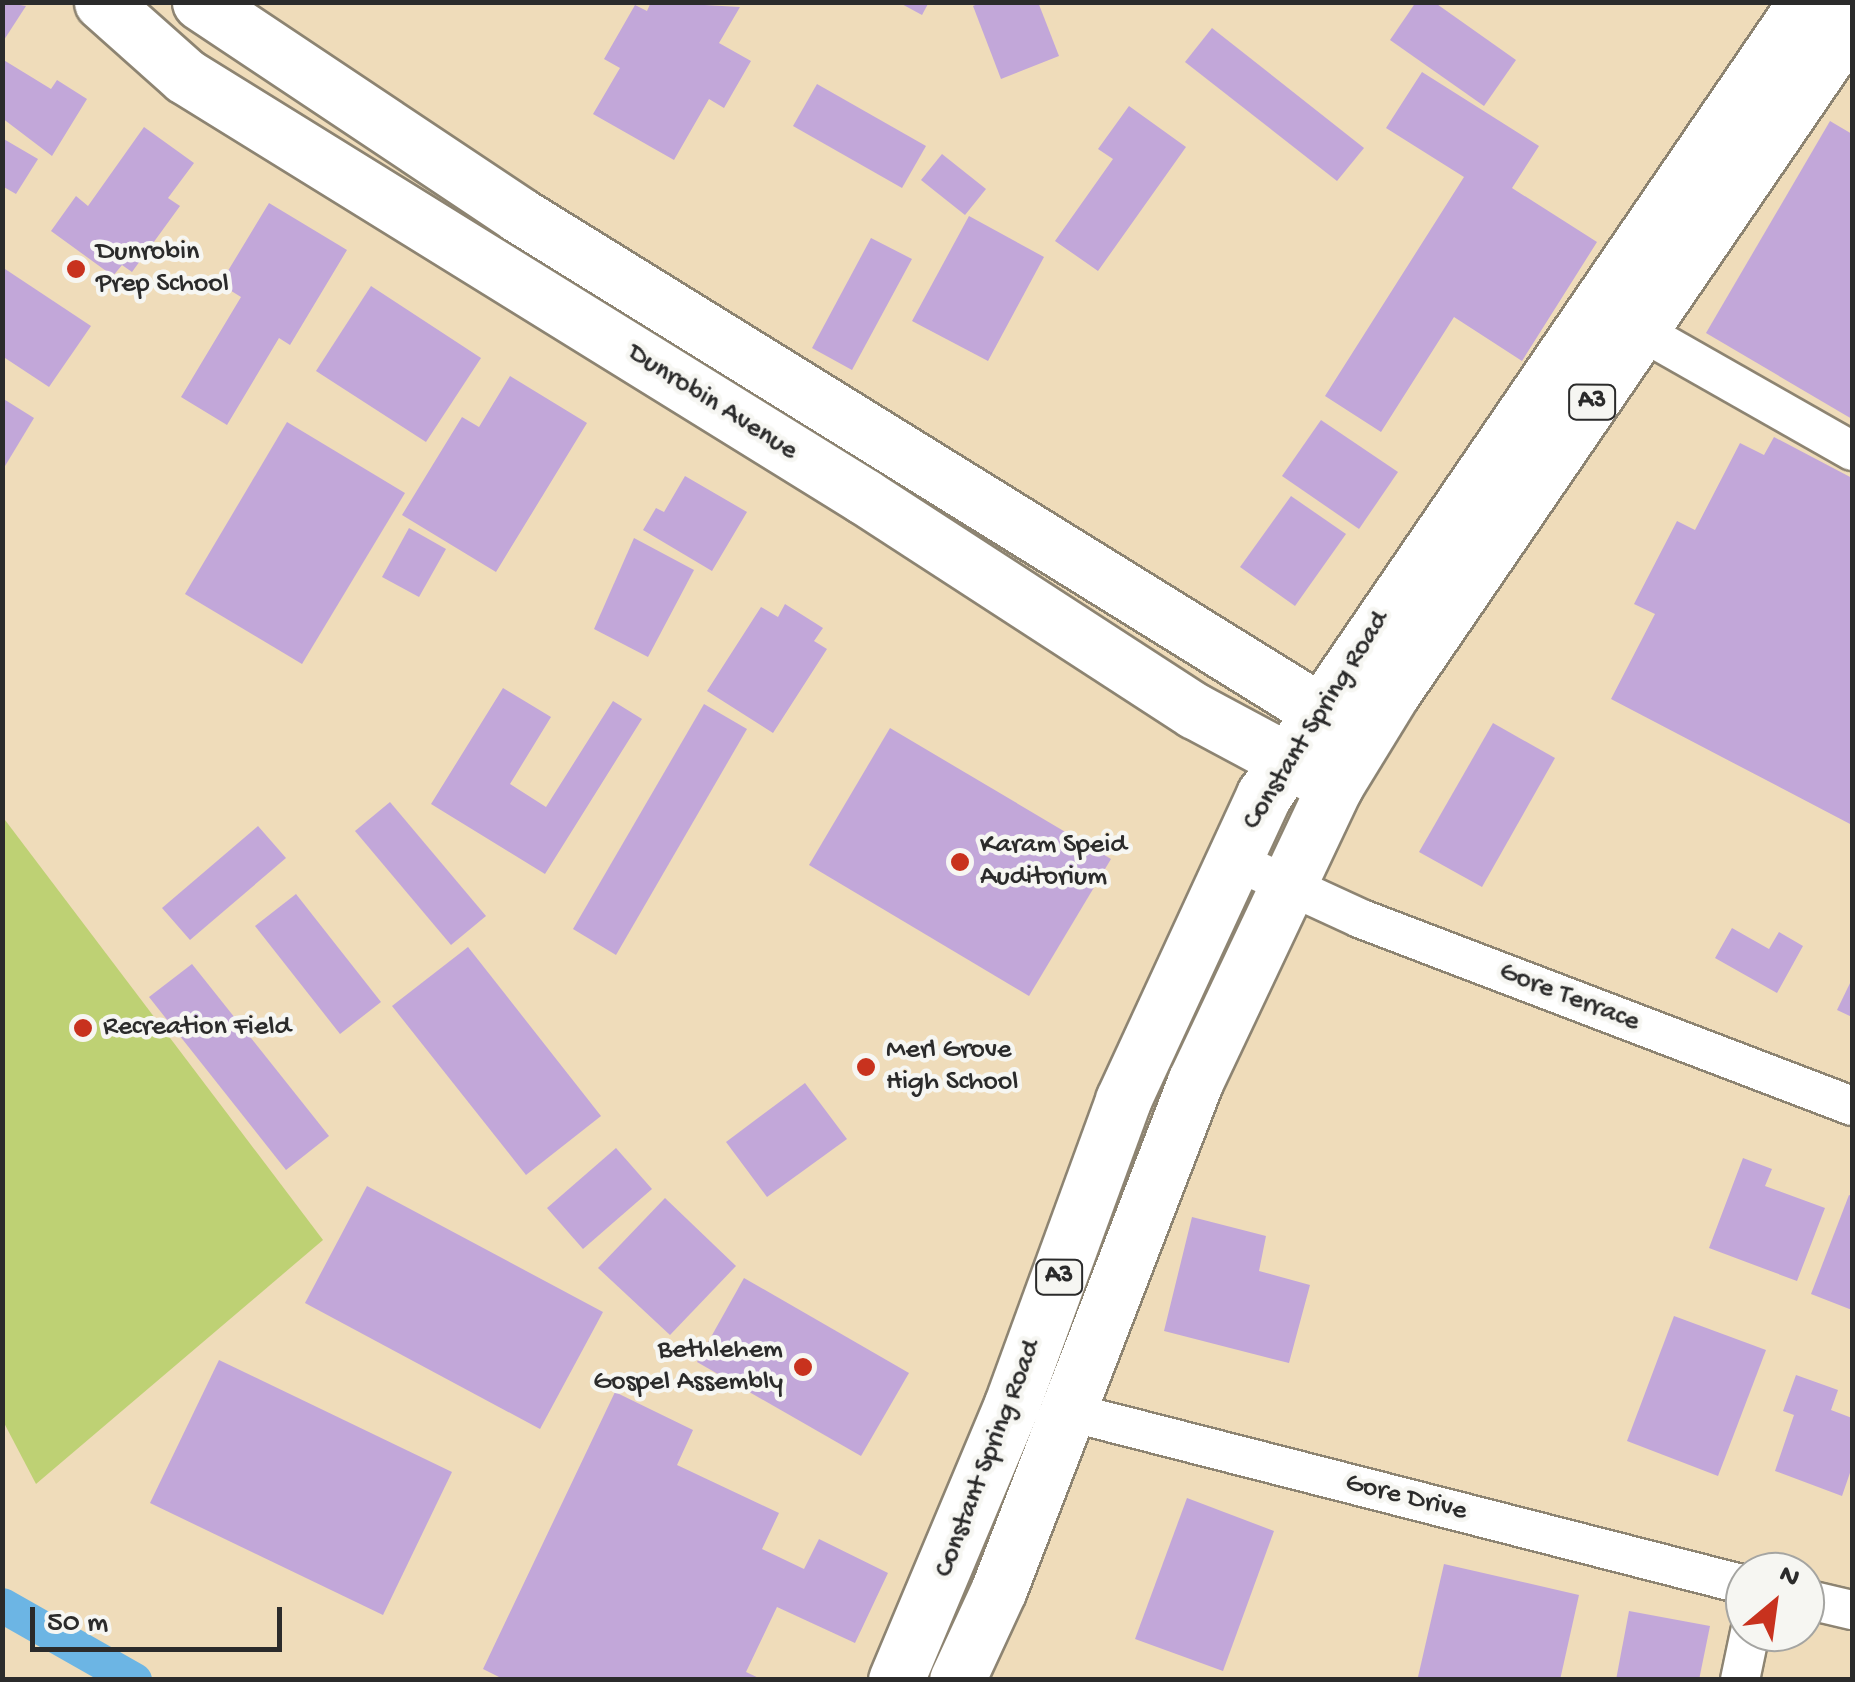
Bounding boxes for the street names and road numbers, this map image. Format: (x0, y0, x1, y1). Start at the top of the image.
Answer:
street label: Dunrobin Avenue (621, 337, 803, 469)
road number: A3 (1567, 382, 1617, 422)
street label: Constant Spring Road (1236, 605, 1398, 837)
street label: Gore Terrace (1494, 956, 1644, 1040)
road number: A3 (1034, 1257, 1084, 1297)
street label: Constant Spring Road (928, 1336, 1050, 1582)
street label: Gore Drive (1342, 1467, 1470, 1529)

